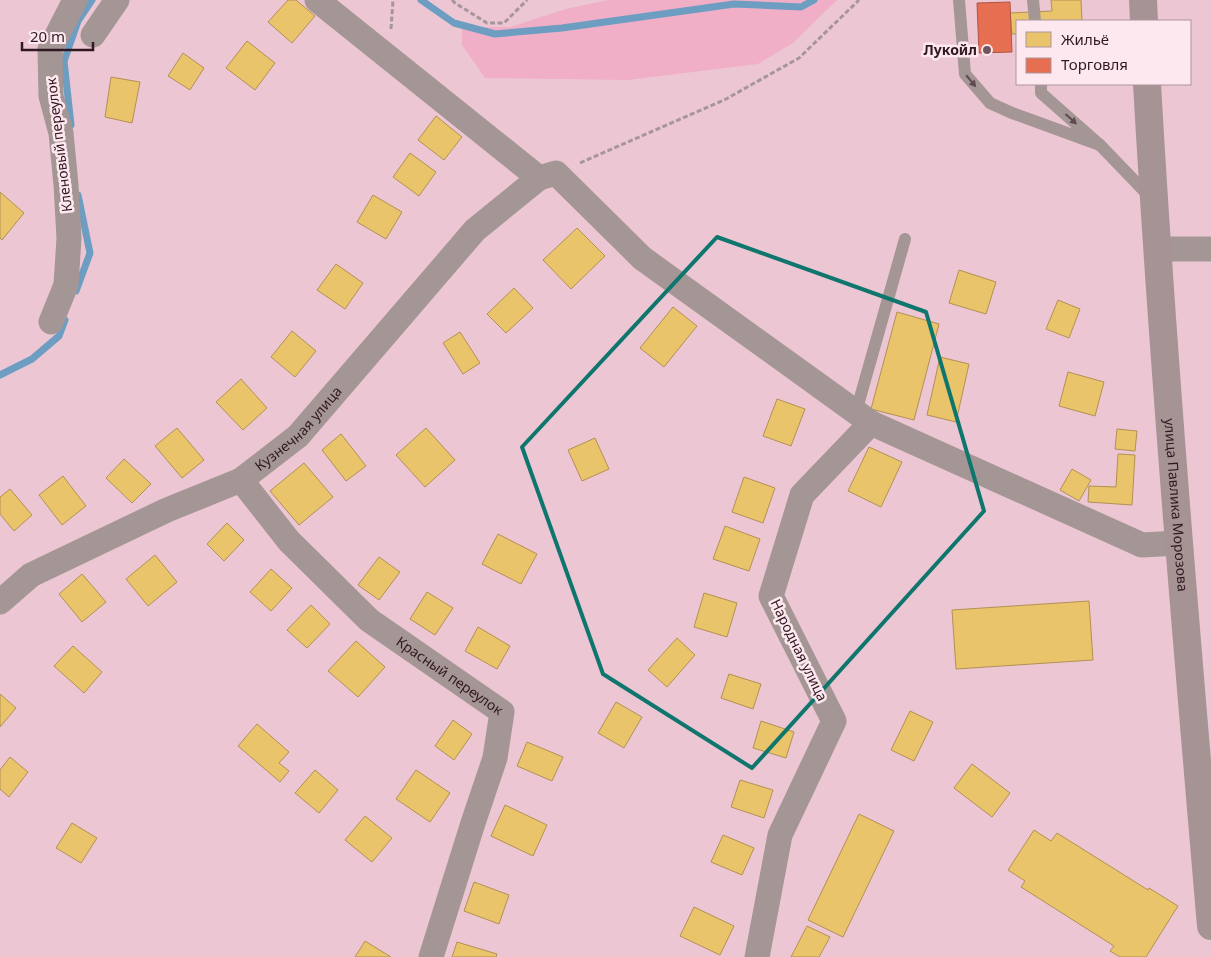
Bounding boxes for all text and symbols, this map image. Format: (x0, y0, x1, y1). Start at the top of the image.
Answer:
scale bar (22, 20, 94, 52)
legend (1016, 20, 1191, 85)
text: 20 m (30, 26, 65, 46)
text: Жильё (1061, 29, 1109, 49)
place label: Лукойл (924, 40, 977, 59)
marker: Лукойл (981, 44, 993, 56)
text: Торговля (1061, 54, 1128, 74)
one-way arrow (966, 75, 977, 88)
street label: Кленовый переулок (41, 76, 76, 213)
one-way arrow (1064, 113, 1076, 125)
street label: Кузнечная улица (251, 382, 346, 475)
street label: улица Павлика Морозова (1160, 418, 1193, 592)
street label: Народная улица (767, 596, 832, 704)
street label: Красный переулок (393, 632, 508, 719)

